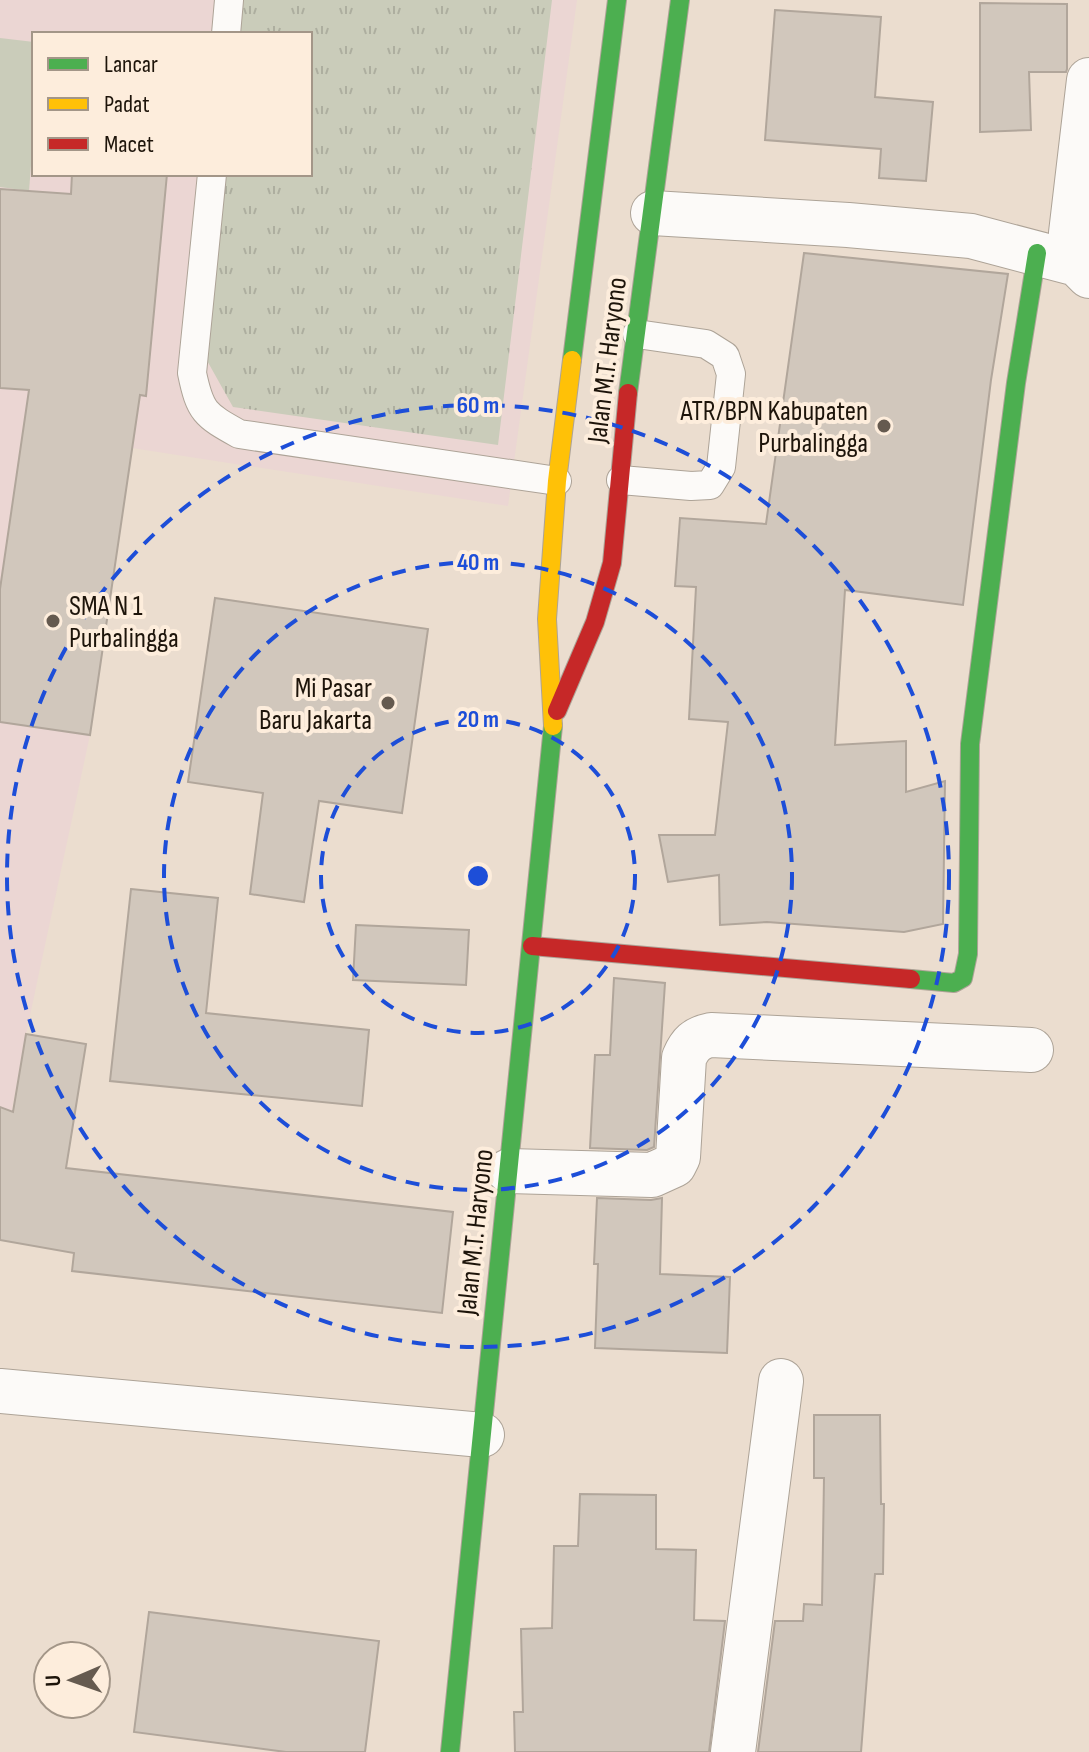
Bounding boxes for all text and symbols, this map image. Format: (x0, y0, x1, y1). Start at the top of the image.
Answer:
legend (32, 32, 312, 176)
text: Lancar (104, 50, 158, 79)
text: Padat (104, 90, 150, 119)
text: Macet (104, 130, 154, 159)
street label: Jalan M.T. Haryono (581, 276, 634, 446)
text: 60 m (457, 391, 499, 420)
place label: ATR/BPN Kabupaten Purbalingga (680, 395, 868, 460)
marker: ATR/BPN Kabupaten Purbalingga (875, 417, 893, 435)
text: 40 m (457, 548, 499, 577)
place label: SMA N 1 Purbalingga (69, 590, 179, 655)
marker: SMA N 1 Purbalingga (44, 612, 62, 630)
place label: Mi Pasar Baru Jakarta (259, 672, 372, 737)
marker: Mi Pasar Baru Jakarta (379, 694, 397, 712)
text: 20 m (457, 705, 499, 734)
centre of rings (464, 862, 492, 890)
street label: Jalan M.T. Haryono (450, 1148, 501, 1318)
north arrow (32, 1640, 112, 1720)
text: U (40, 1674, 67, 1687)

